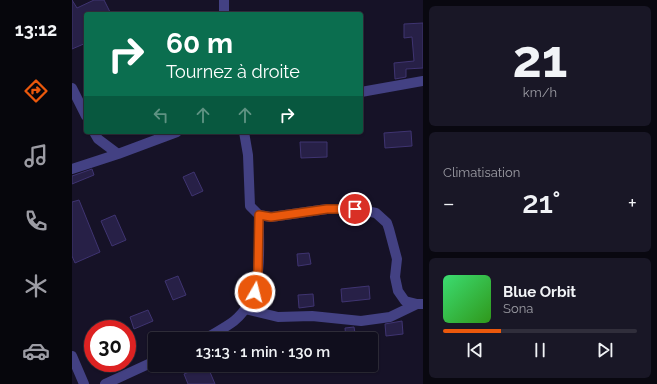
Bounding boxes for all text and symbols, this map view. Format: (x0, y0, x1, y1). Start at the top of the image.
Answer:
text: 13:12 (15, 19, 57, 40)
text: 60 m (166, 27, 233, 60)
icon: right (100, 28, 152, 80)
text: 21 (512, 28, 568, 89)
text: Tournez à droite (166, 61, 300, 82)
icon: directions (22, 77, 50, 105)
text: km/h (523, 85, 557, 100)
icon: left (150, 104, 172, 126)
icon: ahead (192, 104, 214, 126)
icon: ahead (234, 104, 256, 126)
icon: right (276, 104, 298, 126)
icon: music (22, 142, 50, 170)
text: Climatisation (443, 165, 520, 180)
text: 21° (522, 185, 561, 220)
text: − (443, 190, 455, 216)
text: + (628, 190, 637, 216)
pin (338, 192, 372, 226)
icon: arrive (344, 198, 366, 220)
icon: phone (22, 207, 50, 235)
position arrow (234, 271, 276, 313)
icon: climate (22, 272, 50, 300)
text: Blue Orbit (503, 283, 576, 301)
text: Sona (503, 301, 533, 316)
speed limit sign: 30 (84, 320, 136, 372)
icon: car (22, 337, 50, 365)
icon: previous (464, 339, 486, 361)
icon: pause (529, 339, 551, 361)
icon: next (594, 339, 616, 361)
text: 13:13 · 1 min · 130 m (196, 343, 330, 361)

